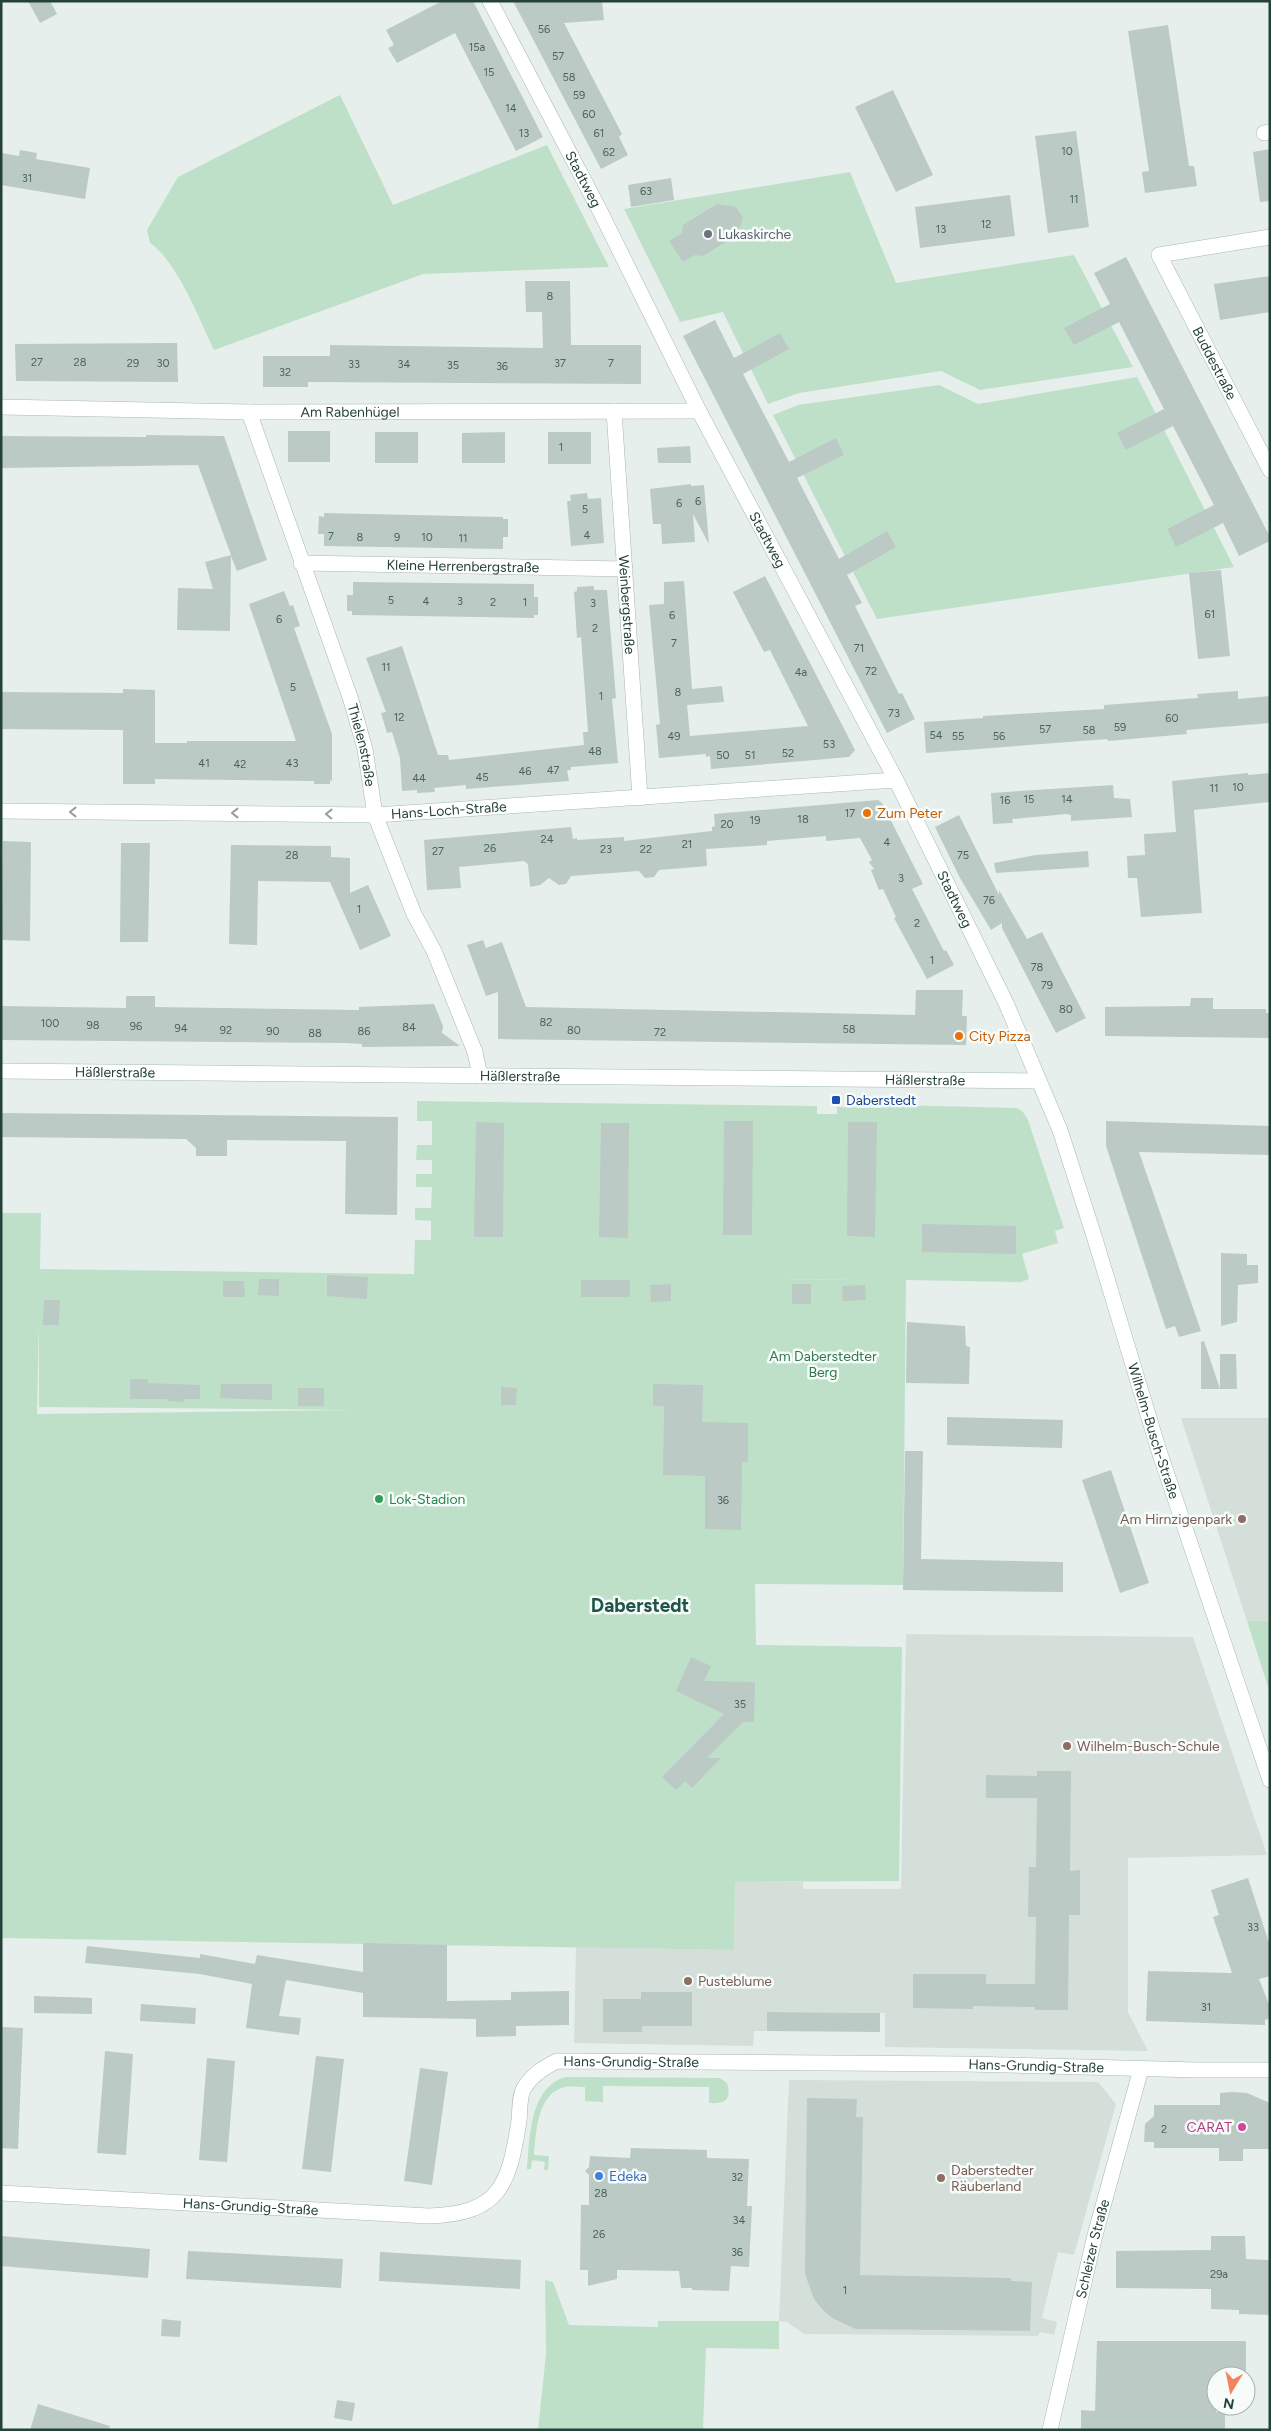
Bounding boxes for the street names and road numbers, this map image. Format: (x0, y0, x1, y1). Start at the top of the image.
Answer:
street label: Stadtweg (561, 148, 605, 210)
street label: Buddestraße (1188, 324, 1240, 403)
street label: Am Rabenhügel (300, 404, 400, 421)
street label: Stadtweg (745, 509, 789, 571)
street label: Weinbergstraße (615, 554, 638, 655)
street label: Kleine Herrenbergstraße (386, 557, 540, 576)
street label: Thielenstraße (344, 702, 379, 788)
street label: Hans-Loch-Straße (390, 798, 508, 823)
street label: Stadtweg (933, 868, 975, 931)
street label: Häßlerstraße (75, 1064, 156, 1081)
street label: Häßlerstraße (480, 1068, 561, 1085)
street label: Häßlerstraße (885, 1072, 966, 1089)
street label: Wilhelm-Busch-Straße (1124, 1361, 1183, 1502)
street label: Hans-Grundig-Straße (563, 2053, 699, 2071)
street label: Hans-Grundig-Straße (968, 2056, 1105, 2077)
street label: Hans-Grundig-Straße (182, 2195, 319, 2219)
street label: Schleizer Straße (1073, 2197, 1114, 2301)

